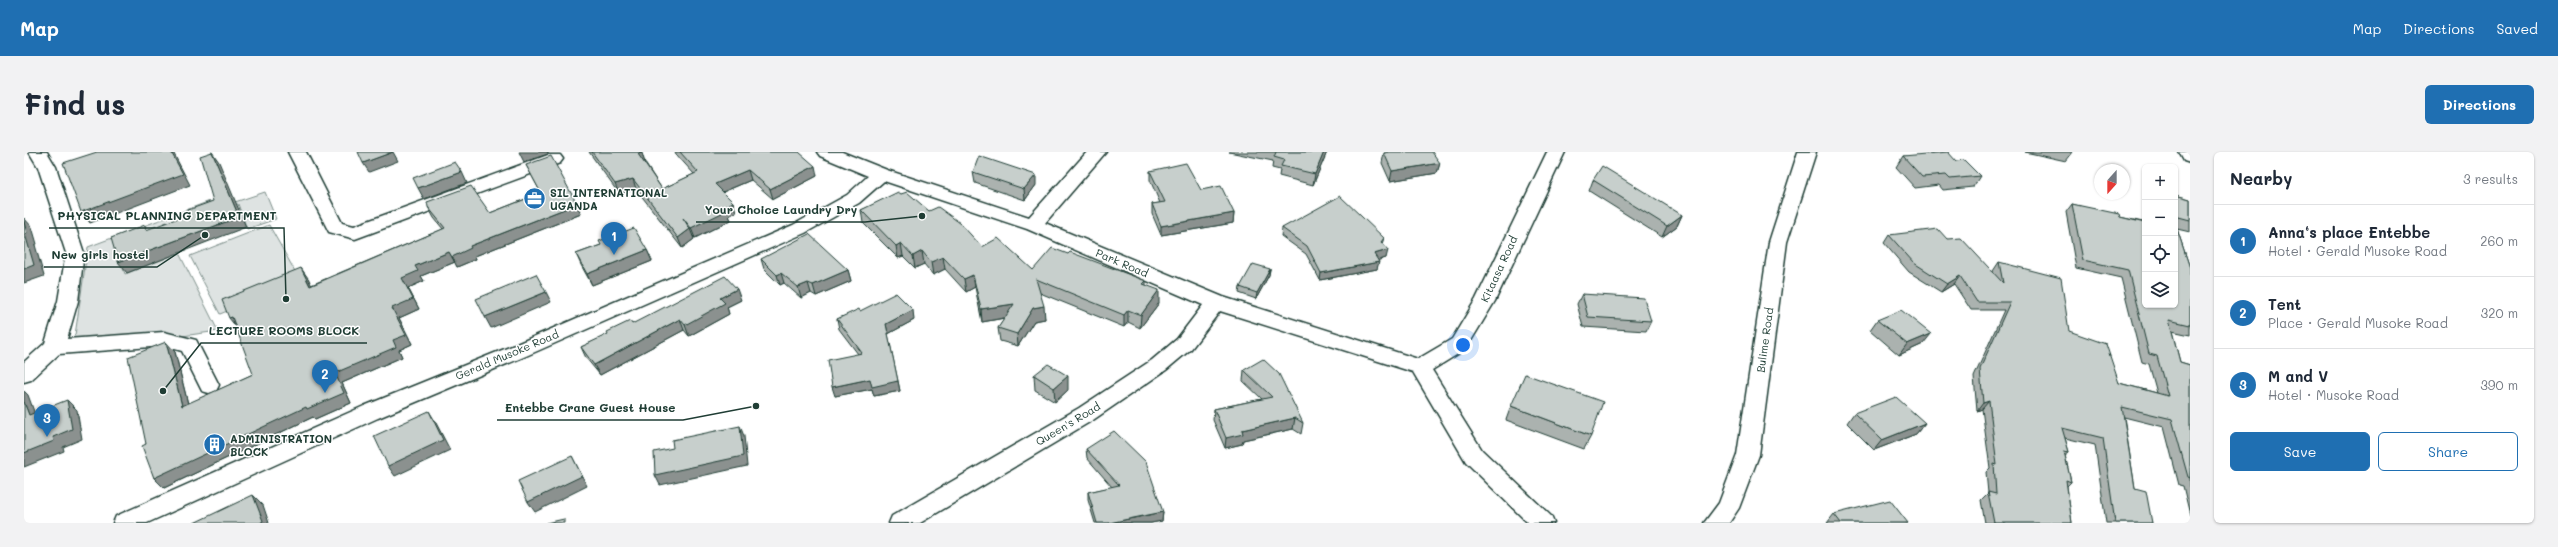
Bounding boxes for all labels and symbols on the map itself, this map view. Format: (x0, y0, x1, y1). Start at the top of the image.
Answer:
north arrow (2094, 164, 2130, 200)
place label: SIL INTERNATIONAL UGANDA (550, 185, 668, 213)
office icon: SIL INTERNATIONAL UGANDA (521, 186, 547, 212)
callout: Your Choice Laundry Dry (696, 198, 865, 222)
text: Your Choice Laundry Dry (705, 201, 858, 217)
callout: PHYSICAL PLANNING DEPARTMENT (49, 204, 284, 228)
text: PHYSICAL PLANNING DEPARTMENT (57, 207, 277, 223)
pin: 1 (601, 222, 627, 255)
street label: Kitaasa Road (1477, 233, 1521, 304)
callout: New girls hostel (44, 243, 157, 267)
street label: Park Road (1094, 245, 1151, 280)
text: New girls hostel (52, 246, 148, 262)
street label: Bulime Road (1753, 306, 1776, 373)
callout: LECTURE ROOMS BLOCK (201, 319, 367, 343)
text: LECTURE ROOMS BLOCK (209, 322, 359, 338)
street label: Gerald Musoke Road (453, 326, 561, 383)
your location (1453, 335, 1473, 355)
pin: 2 (312, 360, 338, 393)
callout: Entebbe Crane Guest House (497, 396, 683, 420)
street label: Queen's Road (1033, 398, 1103, 449)
text: Entebbe Crane Guest House (505, 399, 675, 415)
pin: 3 (34, 404, 60, 437)
place label: ADMINISTRATION BLOCK (230, 431, 332, 459)
building icon: ADMINISTRATION BLOCK (201, 432, 227, 458)

